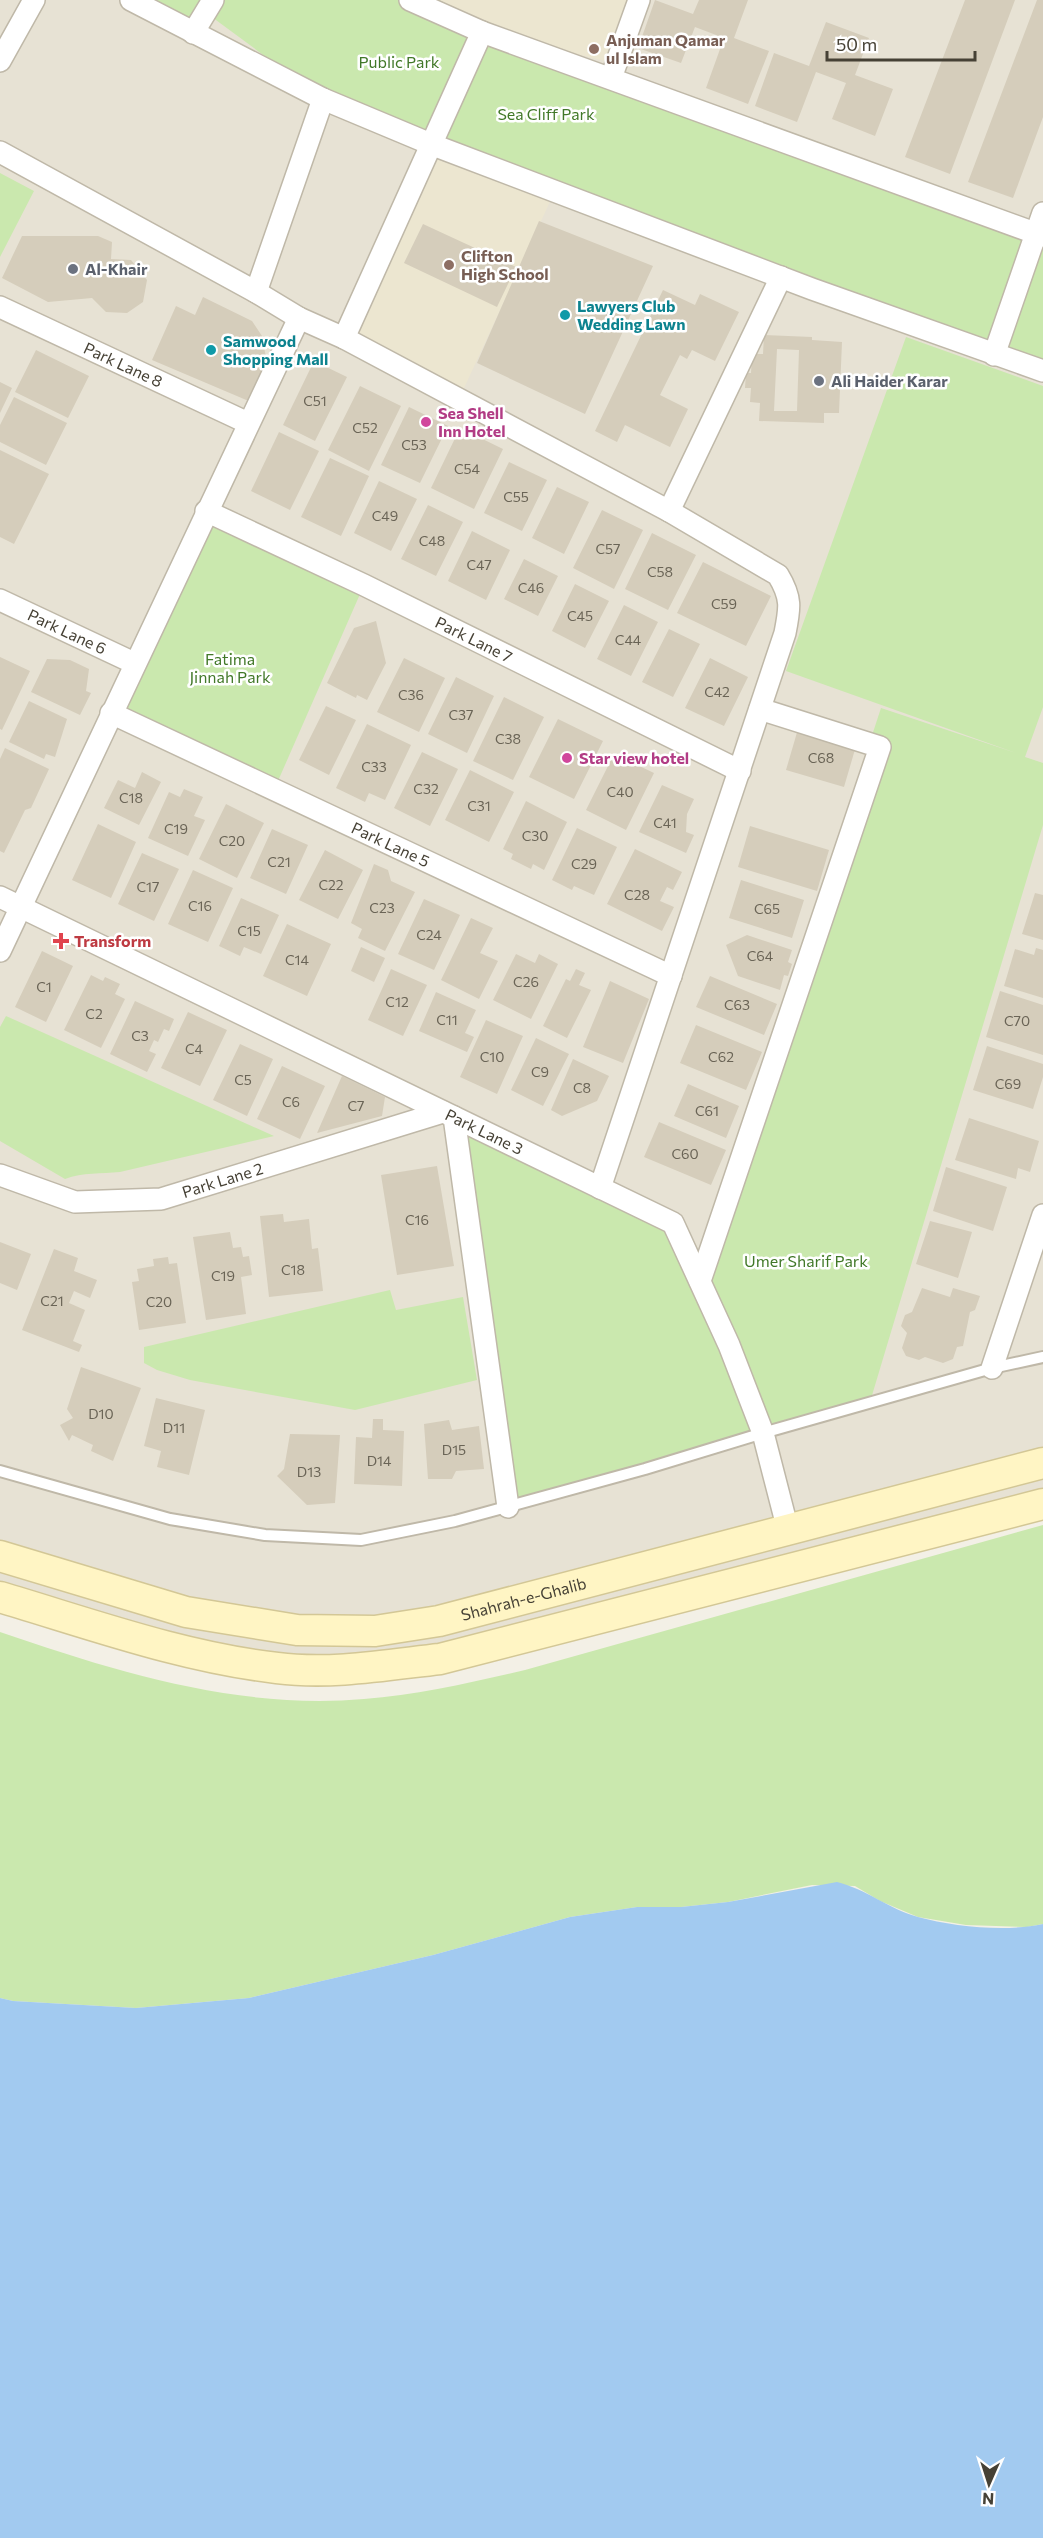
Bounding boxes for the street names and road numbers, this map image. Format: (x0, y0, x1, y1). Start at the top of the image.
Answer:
street label: Park Lane 8 (81, 338, 166, 391)
street label: Park Lane 6 (25, 604, 109, 658)
street label: Park Lane 7 (433, 612, 516, 666)
street label: Park Lane 5 (349, 817, 433, 870)
street label: Park Lane 3 (442, 1104, 526, 1158)
street label: Park Lane 2 (179, 1158, 265, 1201)
street label: Shahrah-e-Ghalib (459, 1573, 588, 1624)

